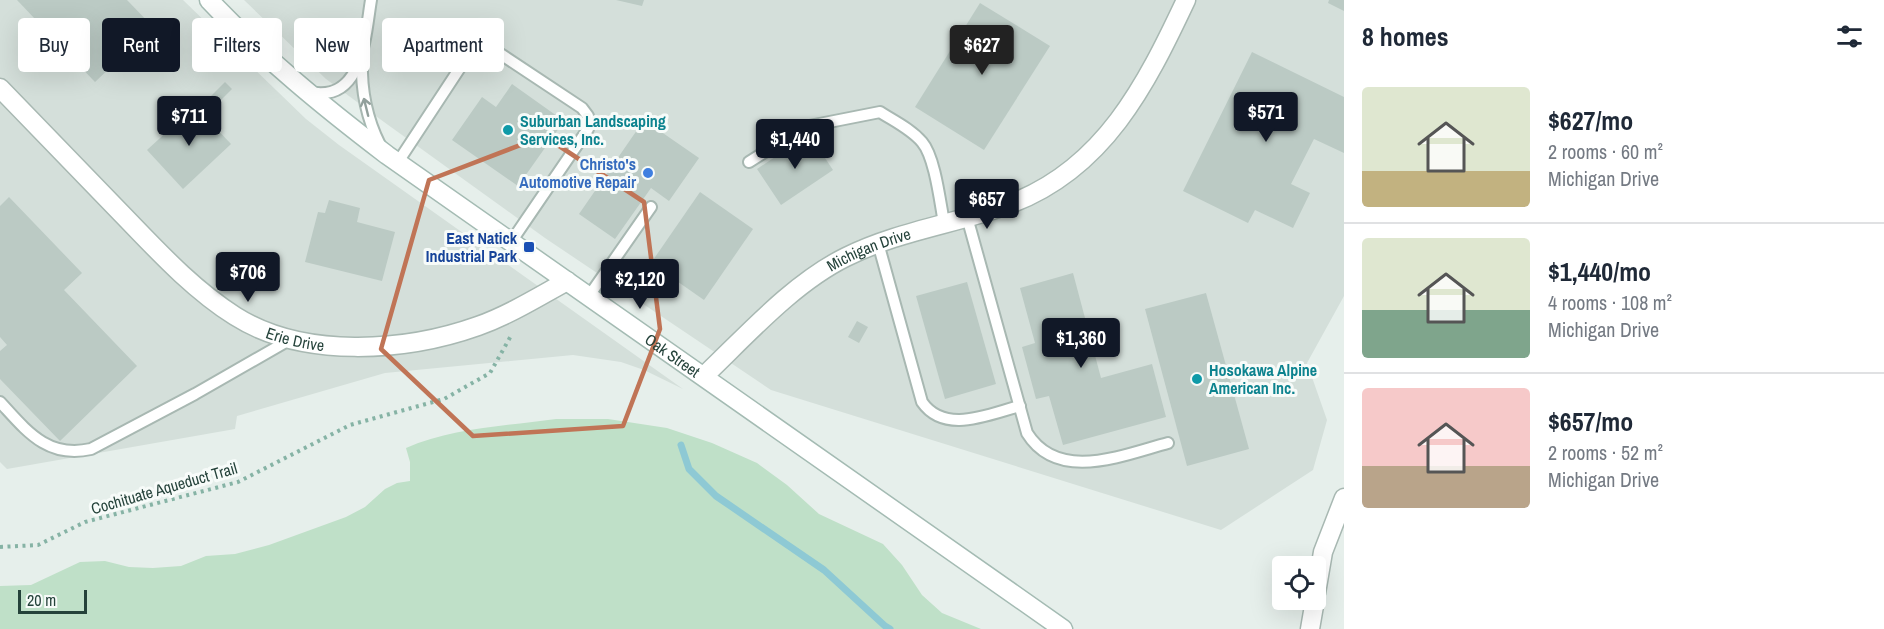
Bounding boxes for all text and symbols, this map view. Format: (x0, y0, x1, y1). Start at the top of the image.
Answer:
chip: Buy (18, 18, 90, 72)
chip: Rent (102, 18, 180, 72)
chip: Filters (192, 18, 282, 72)
chip: New (294, 18, 370, 72)
chip: Apartment (382, 18, 504, 72)
text: 8 homes (1362, 19, 1449, 54)
icon: filters (1833, 20, 1866, 53)
pin: $627 (946, 25, 1018, 76)
text: $627 (964, 31, 1000, 58)
pin: $571 (1230, 92, 1302, 143)
pin: $711 (153, 96, 225, 147)
one-way arrow (360, 98, 372, 117)
text: $571 (1248, 98, 1284, 125)
text: $711 (171, 102, 207, 129)
text: $627/mo (1548, 103, 1633, 138)
place label: Suburban Landscaping Services, Inc. (520, 110, 666, 150)
icon: home (1410, 111, 1482, 183)
pin: $1,440 (746, 119, 844, 170)
marker: Suburban Landscaping Services, Inc. (501, 123, 515, 137)
text: $1,440 (770, 125, 820, 152)
text: 2 rooms · 60 m² (1548, 138, 1663, 165)
place label: Christo's Automotive Repair (519, 153, 637, 193)
text: Michigan Drive (1548, 165, 1659, 192)
marker: Christo's Automotive Repair (641, 166, 655, 180)
pin: $657 (951, 179, 1023, 230)
text: $657 (969, 185, 1005, 212)
street label: Michigan Drive (823, 222, 913, 276)
place label: East Natick Industrial Park (426, 227, 518, 267)
marker: East Natick Industrial Park (522, 240, 536, 254)
pin: $706 (212, 252, 284, 303)
text: $1,440/mo (1548, 254, 1651, 289)
text: $706 (230, 258, 266, 285)
pin: $2,120 (591, 259, 689, 310)
icon: home (1410, 262, 1482, 334)
text: $2,120 (615, 265, 665, 292)
text: 4 rooms · 108 m² (1548, 289, 1672, 316)
text: Michigan Drive (1548, 316, 1659, 343)
pin: $1,360 (1032, 318, 1130, 369)
street label: Erie Drive (263, 321, 326, 356)
text: $1,360 (1056, 324, 1106, 351)
street label: Oak Street (641, 328, 705, 382)
place label: Hosokawa Alpine American Inc. (1209, 359, 1317, 399)
marker: Hosokawa Alpine American Inc. (1190, 372, 1204, 386)
text: $657/mo (1548, 404, 1633, 439)
icon: home (1410, 412, 1482, 484)
text: 2 rooms · 52 m² (1548, 439, 1663, 466)
street label: Cochituate Aqueduct Trail (88, 457, 240, 519)
text: Michigan Drive (1548, 466, 1659, 493)
map controls (1272, 556, 1326, 610)
button: locate (1272, 556, 1326, 610)
scale bar (18, 587, 87, 614)
text: 20 m (27, 589, 56, 611)

